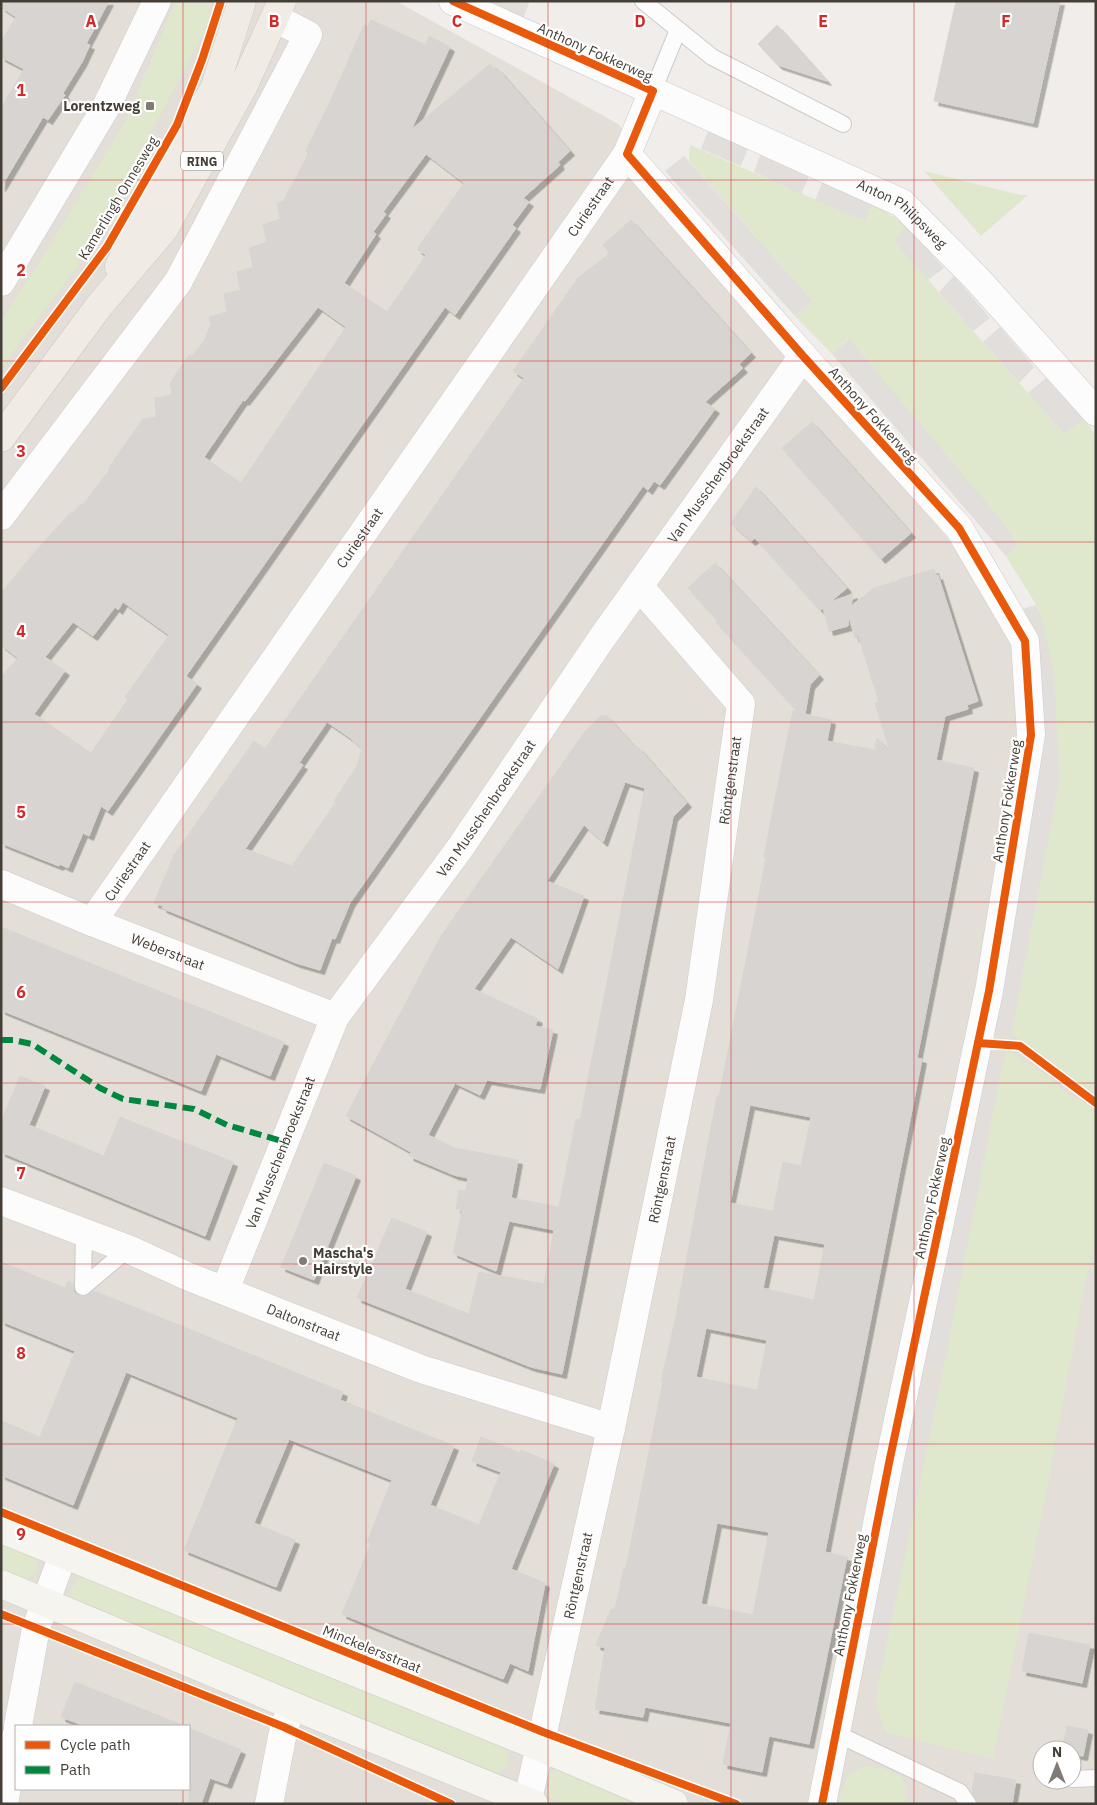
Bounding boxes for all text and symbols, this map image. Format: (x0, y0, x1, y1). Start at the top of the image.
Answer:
text: A (86, 11, 97, 31)
text: B (269, 11, 280, 31)
text: C (452, 11, 462, 31)
text: D (634, 11, 646, 31)
text: E (818, 11, 828, 31)
text: F (1001, 11, 1011, 31)
street label: Anthony Fokkerweg (535, 19, 656, 86)
text: 1 (16, 80, 26, 100)
place label: Lorentzweg (63, 97, 140, 115)
marker: Lorentzweg (144, 100, 156, 112)
street label: Kamerlingh Onnesweg (74, 132, 162, 263)
road number: RING (181, 152, 223, 170)
street label: Curiestraat (563, 173, 618, 240)
street label: Anton Philipsweg (854, 175, 951, 253)
text: 2 (16, 260, 26, 280)
street label: Anthony Fokkerweg (825, 363, 922, 468)
street label: Van Musschenbroekstraat (663, 404, 773, 547)
text: 3 (16, 441, 26, 461)
street label: Curiestraat (332, 504, 387, 572)
text: 4 (16, 621, 26, 641)
street label: Röntgenstraat (715, 735, 745, 826)
street label: Van Musschenbroekstraat (433, 736, 540, 881)
street label: Anthony Fokkerweg (988, 738, 1026, 864)
text: 5 (16, 802, 26, 822)
street label: Curiestraat (100, 837, 155, 905)
street label: Weberstraat (128, 929, 207, 974)
text: 6 (16, 982, 26, 1002)
street label: Van Musschenbroekstraat (242, 1074, 319, 1232)
street label: Röntgenstraat (644, 1134, 680, 1225)
street label: Anthony Fokkerweg (910, 1135, 954, 1261)
text: 7 (16, 1163, 26, 1183)
place label: Mascha's Hairstyle (313, 1244, 374, 1278)
marker: Mascha's Hairstyle (297, 1255, 309, 1267)
street label: Daltonstraat (264, 1300, 343, 1345)
text: 8 (16, 1343, 26, 1363)
text: 9 (16, 1524, 26, 1544)
street label: Röntgenstraat (560, 1530, 597, 1621)
street label: Anthony Fokkerweg (829, 1532, 871, 1658)
street label: Minckelersstraat (320, 1621, 424, 1677)
legend (15, 1725, 190, 1790)
text: Cycle path (60, 1735, 131, 1754)
north arrow (1032, 1740, 1082, 1790)
text: N (1052, 1743, 1062, 1761)
text: Path (60, 1760, 91, 1779)

